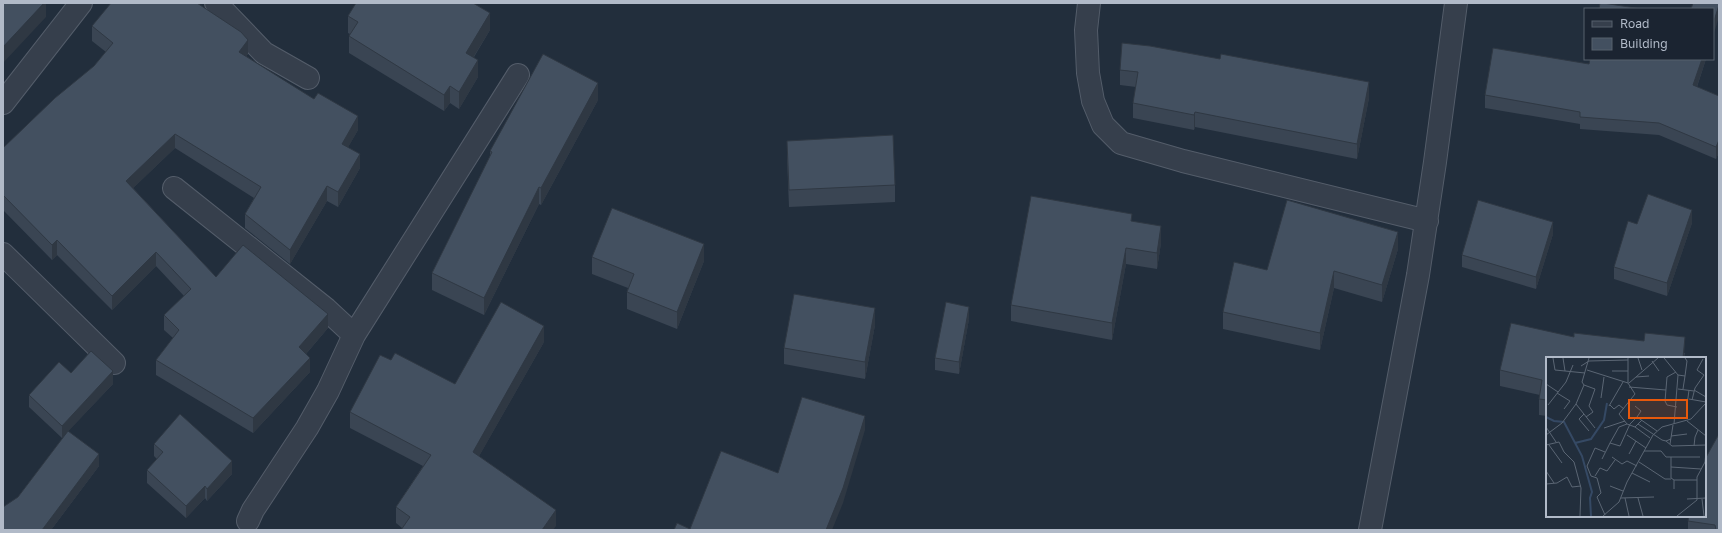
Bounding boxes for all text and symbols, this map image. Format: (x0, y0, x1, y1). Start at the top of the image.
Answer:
legend (1584, 8, 1714, 60)
text: Road (1620, 16, 1649, 31)
text: Building (1620, 36, 1668, 51)
inset map (1546, 357, 1706, 517)

